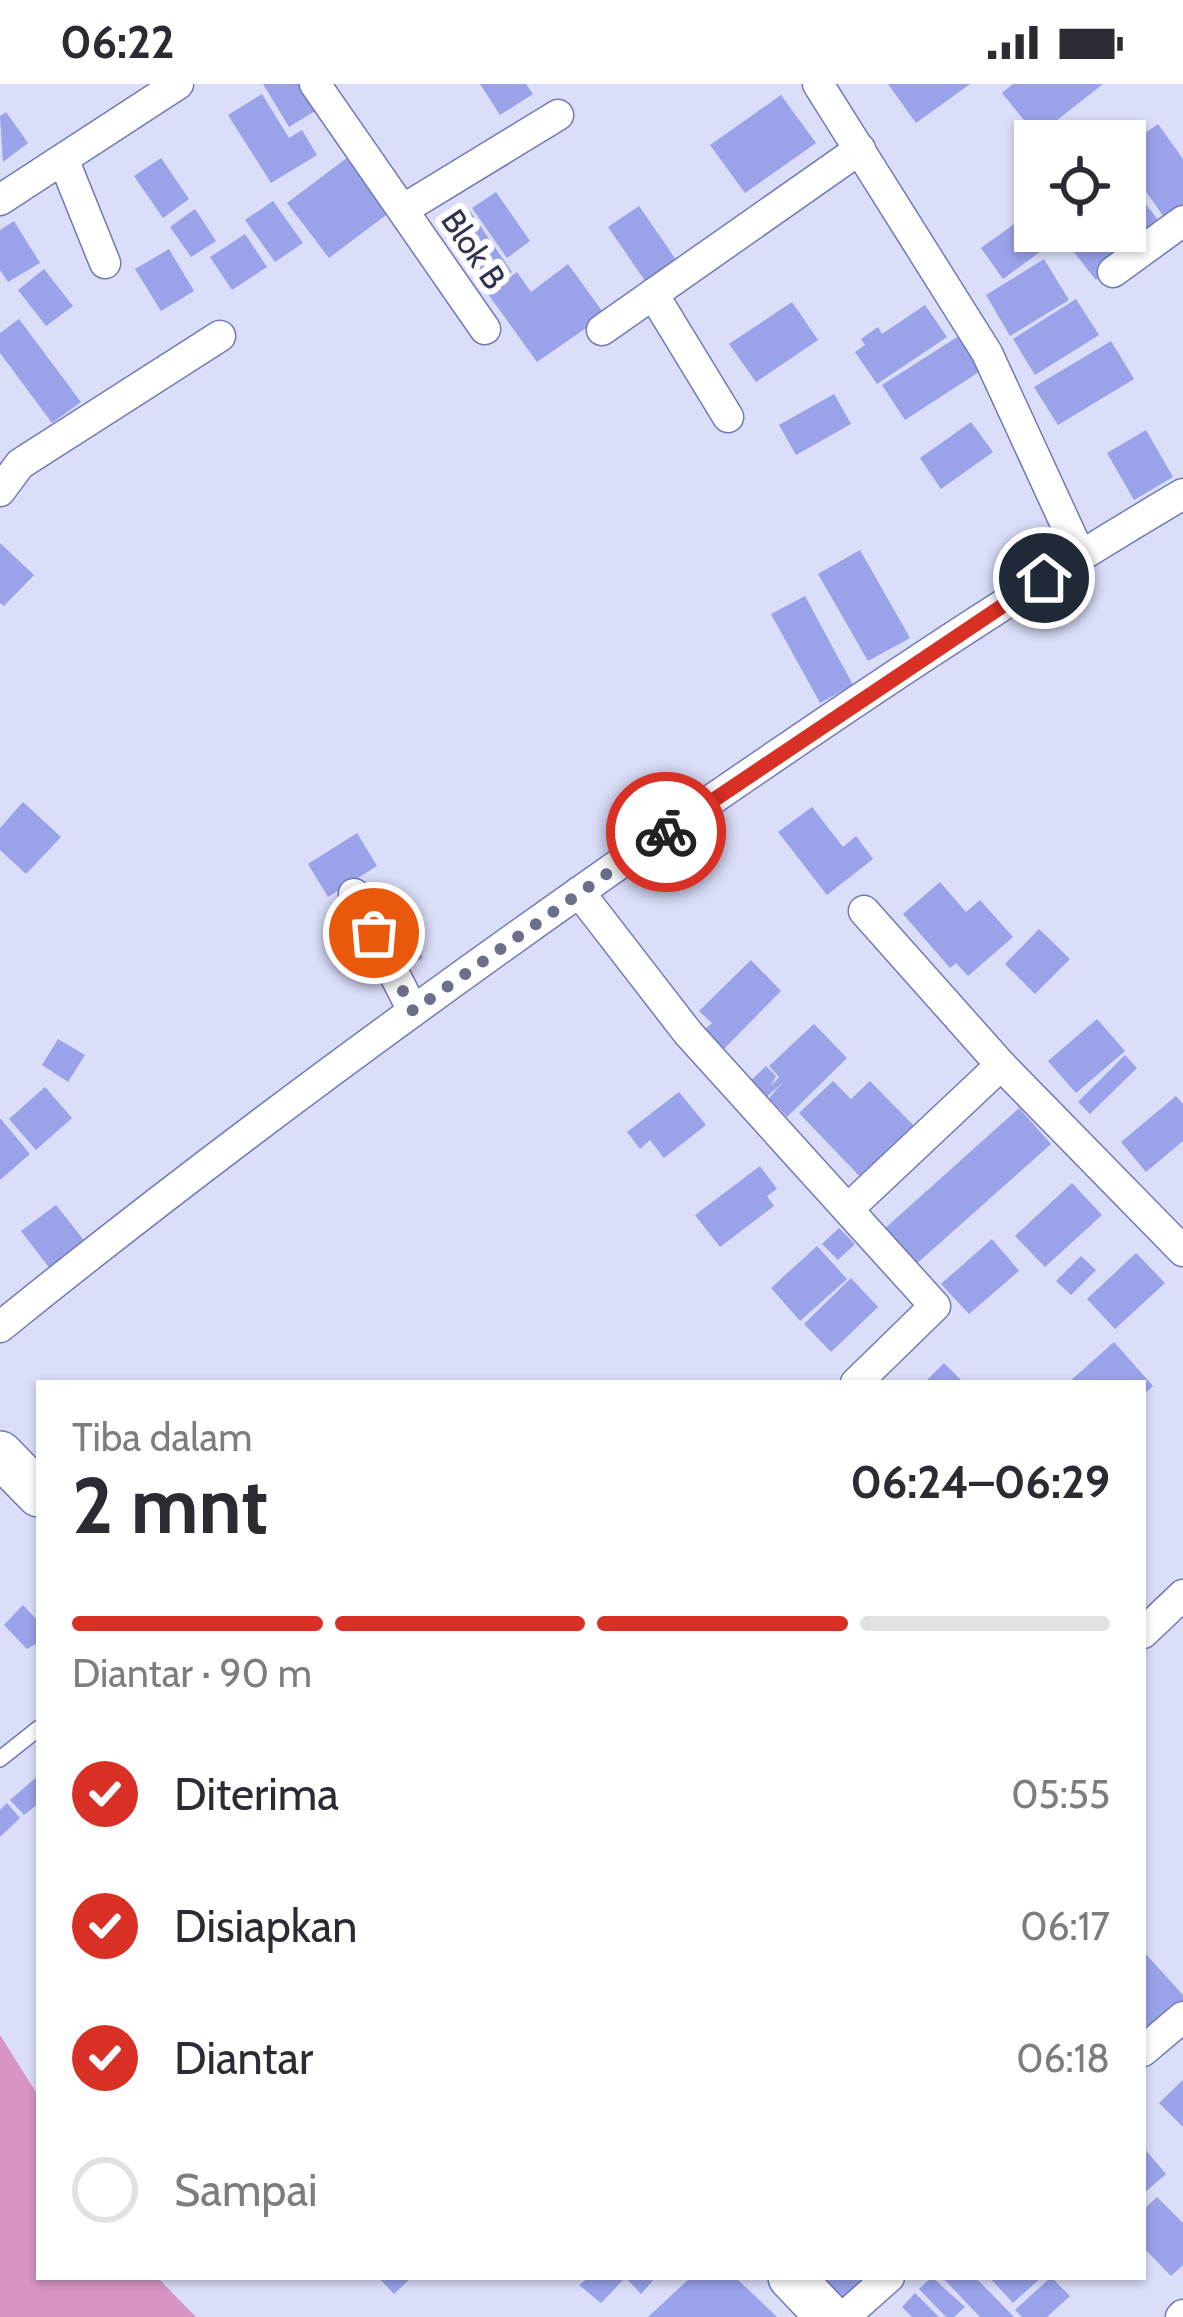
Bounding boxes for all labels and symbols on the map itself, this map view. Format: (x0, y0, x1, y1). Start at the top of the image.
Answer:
street label: Blok B (433, 202, 515, 296)
pin (993, 527, 1095, 629)
courier (606, 772, 726, 892)
pin (323, 882, 425, 984)

